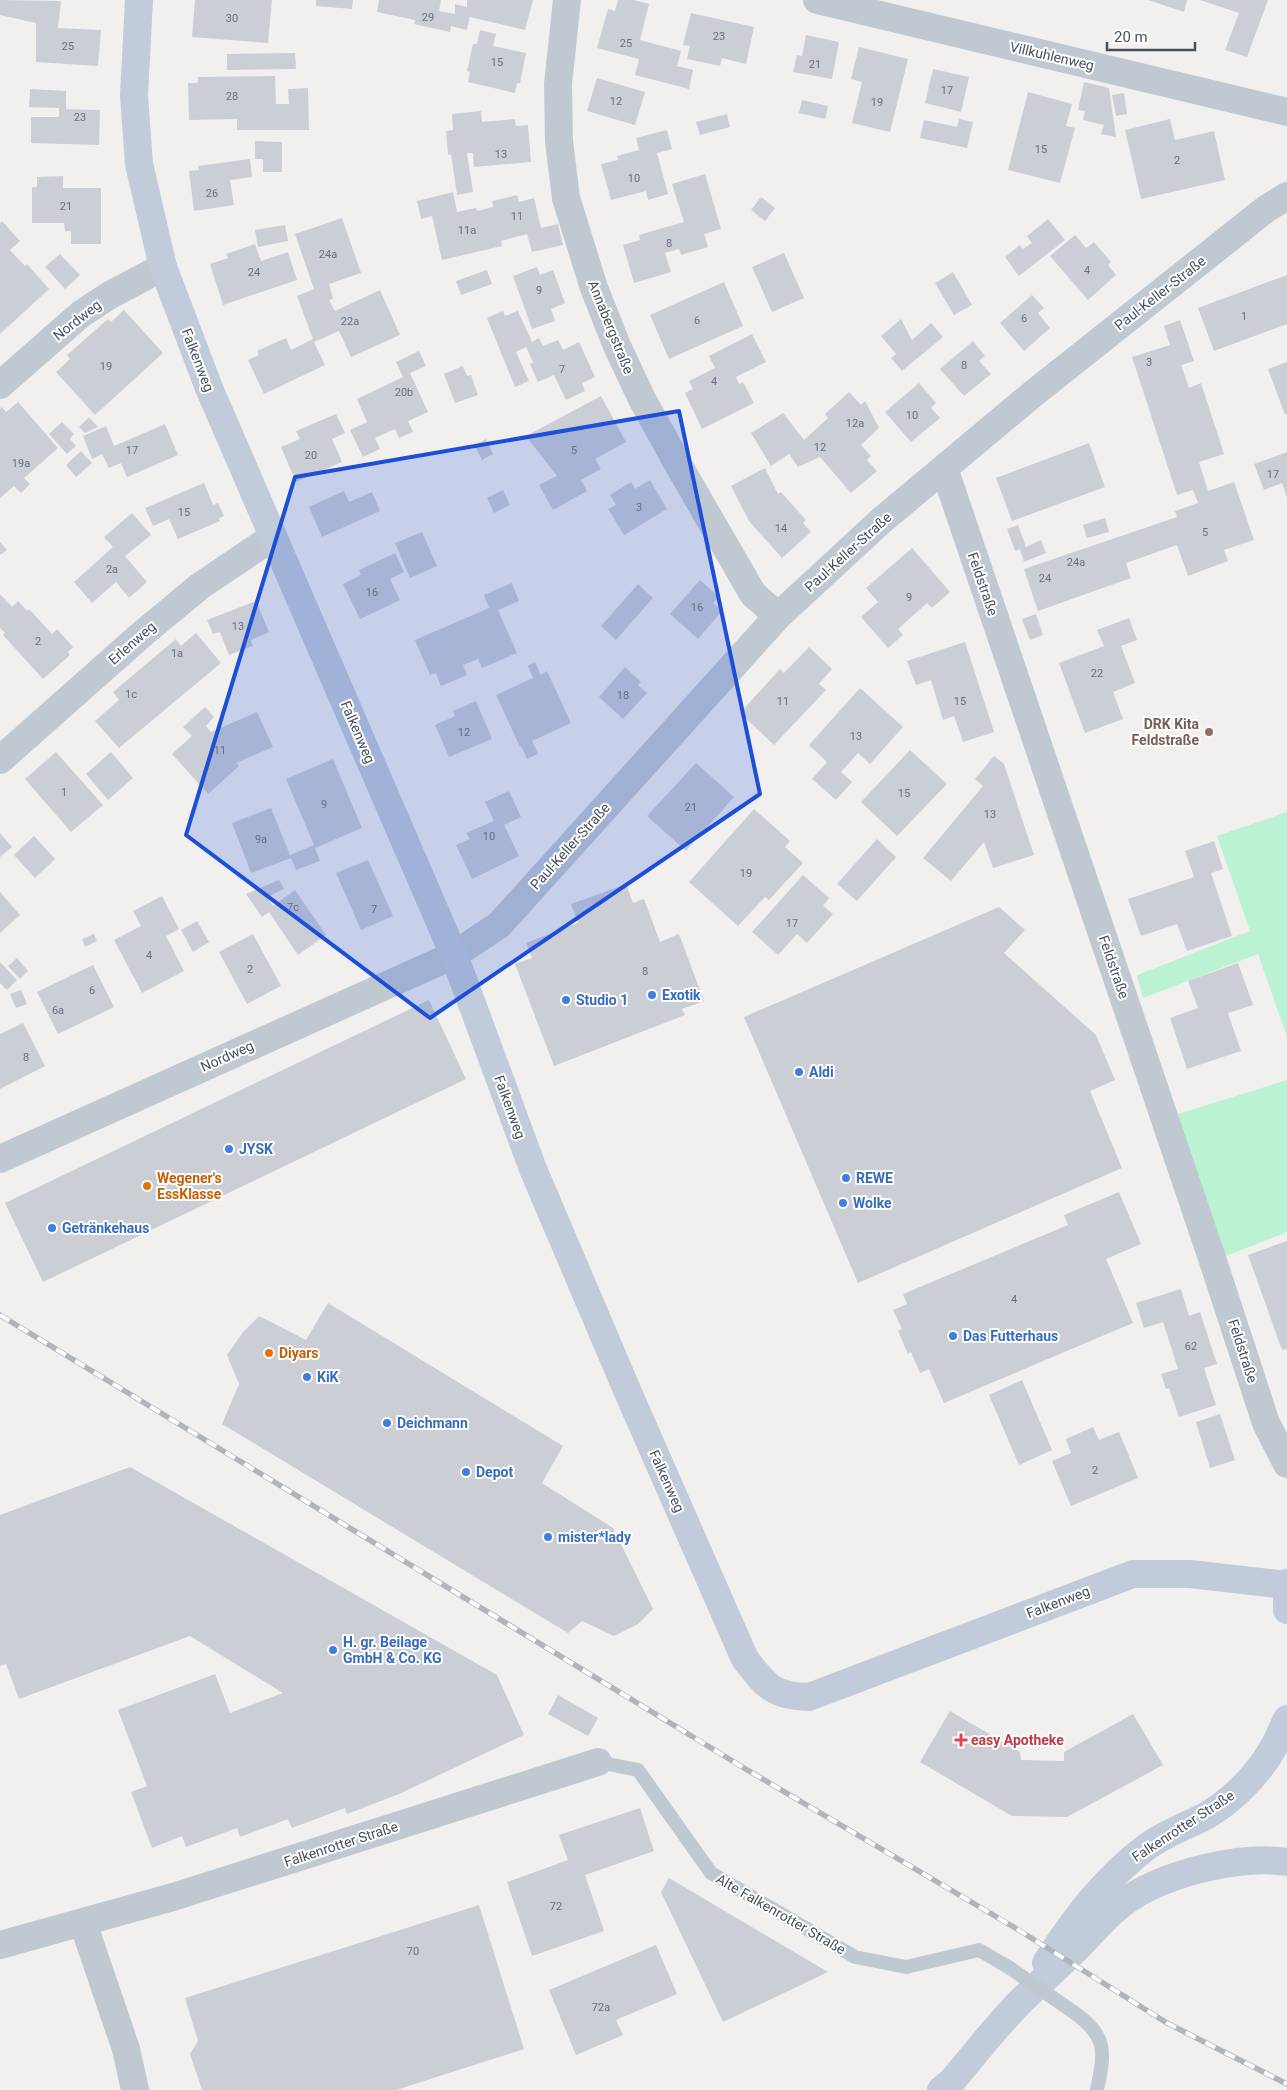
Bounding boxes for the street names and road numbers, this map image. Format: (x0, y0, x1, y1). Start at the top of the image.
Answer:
street label: Villkuhlenweg (1008, 39, 1096, 73)
street label: Paul-Keller-Straße (1111, 253, 1209, 333)
street label: Annabergstraße (585, 278, 637, 376)
street label: Nordweg (50, 296, 104, 344)
street label: Falkenweg (179, 326, 217, 394)
street label: Paul-Keller-Straße (801, 509, 895, 595)
street label: Feldstraße (965, 550, 1001, 618)
street label: Erlenweg (105, 618, 159, 668)
street label: Falkenweg (338, 698, 378, 766)
street label: Paul-Keller-Straße (527, 799, 613, 893)
street label: Feldstraße (1096, 933, 1132, 1001)
street label: Nordweg (198, 1037, 256, 1075)
street label: Falkenweg (491, 1073, 529, 1141)
street label: Feldstraße (1225, 1317, 1261, 1385)
street label: Falkenweg (646, 1447, 688, 1515)
street label: Falkenweg (1024, 1583, 1092, 1621)
street label: Falkenrotter Straße (1129, 1787, 1237, 1865)
street label: Falkenrotter Straße (282, 1818, 400, 1870)
street label: Alte Falkenrotter Straße (713, 1870, 849, 1958)

